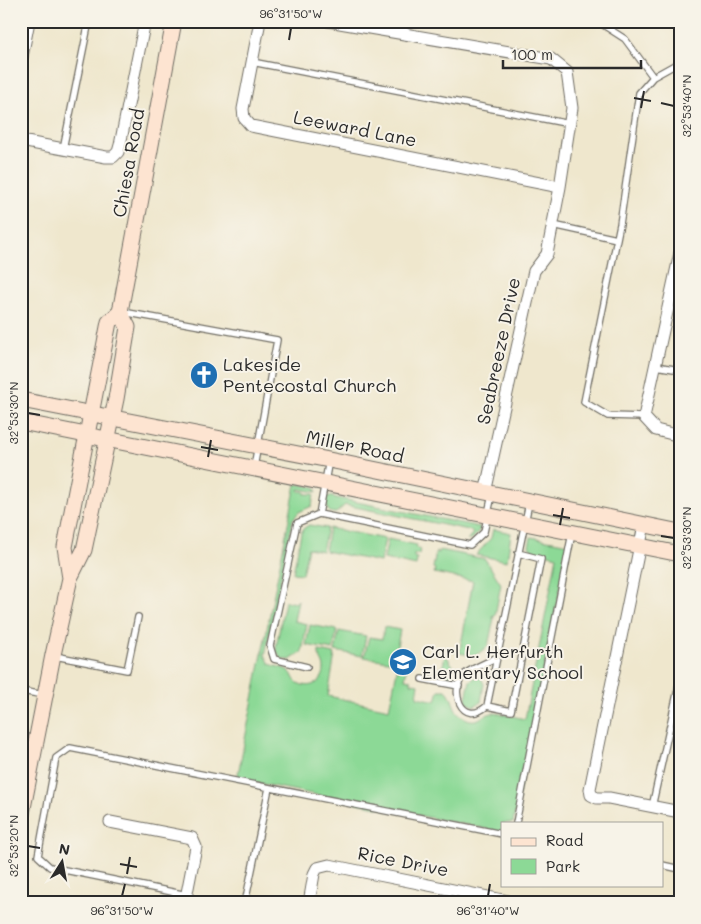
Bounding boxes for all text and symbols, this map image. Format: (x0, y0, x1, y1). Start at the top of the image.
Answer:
text: 96°31'50"W (259, 5, 323, 21)
scale bar (503, 38, 641, 70)
text: 100 m (511, 44, 553, 64)
text: 32°53'40"N (678, 75, 694, 137)
street label: Leeward Lane (292, 104, 419, 152)
street label: Chiesa Road (107, 106, 149, 219)
street label: Seabreeze Drive (471, 275, 525, 427)
place label: Lakeside Pentecostal Church (223, 352, 396, 397)
church icon: Lakeside Pentecostal Church (189, 360, 219, 390)
text: 32°53'30"N (5, 382, 21, 444)
street label: Miller Road (304, 424, 406, 468)
text: 32°53'30"N (678, 507, 694, 569)
place label: Carl L. Herfurth Elementary School (422, 639, 584, 684)
school or university icon: Carl L. Herfurth Elementary School (388, 647, 418, 677)
text: 32°53'20"N (5, 815, 21, 877)
legend (501, 822, 664, 886)
text: Road (546, 830, 583, 850)
north arrow (38, 836, 88, 886)
text: N (58, 838, 72, 859)
street label: Rice Drive (356, 840, 451, 882)
text: Park (546, 856, 580, 876)
text: 96°31'50"W (90, 902, 154, 918)
text: 96°31'40"W (456, 902, 520, 918)

